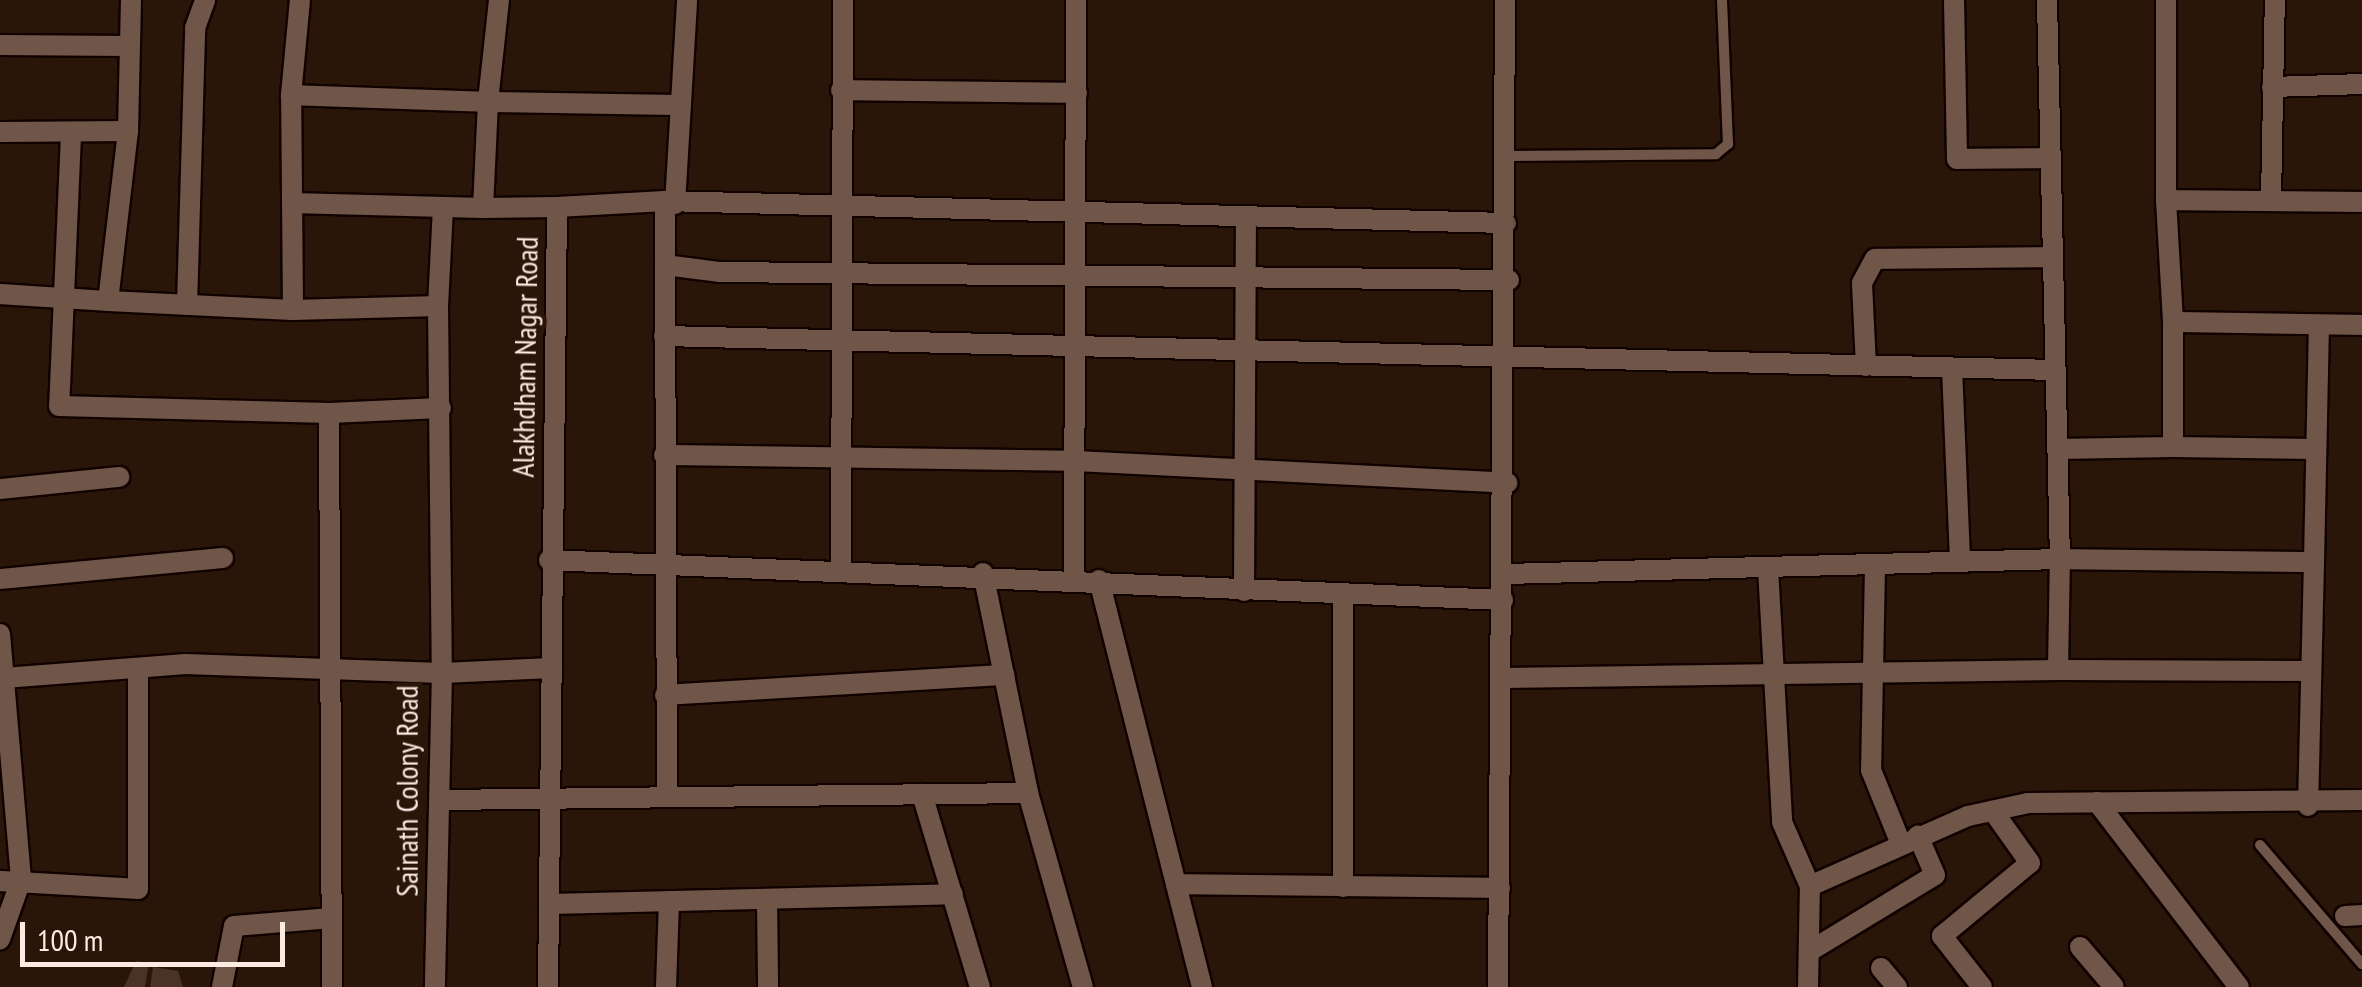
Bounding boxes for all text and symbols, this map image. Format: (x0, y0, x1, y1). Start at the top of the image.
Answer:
street label: Alakhdham Nagar Road (505, 236, 545, 478)
street label: Sainath Colony Road (389, 685, 425, 897)
scale bar (25, 902, 290, 964)
text: 100 m (37, 920, 103, 959)

